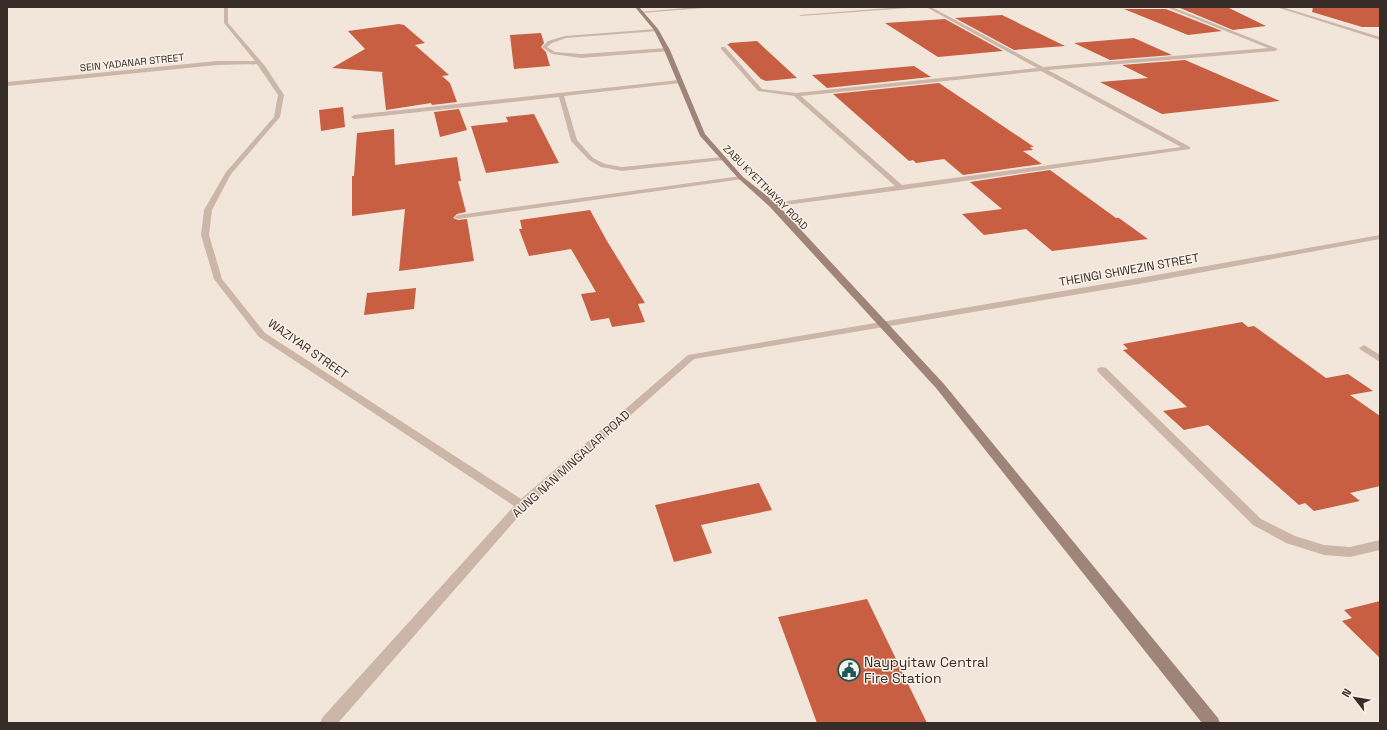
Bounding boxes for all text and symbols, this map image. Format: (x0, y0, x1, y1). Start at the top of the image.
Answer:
street label: SEIN YADANAR STREET (79, 51, 185, 74)
street label: ZABU KYETTHAYAY ROAD (720, 142, 811, 233)
street label: THEINGI SHWEZIN STREET (1058, 250, 1200, 290)
street label: WAZIYAR STREET (265, 315, 351, 383)
street label: AUNG NAN MINGALAR ROAD (509, 407, 633, 521)
place label: Naypyitaw Central Fire Station (864, 653, 989, 687)
public building icon: Naypyitaw Central Fire Station (836, 657, 862, 683)
north arrow (1335, 678, 1375, 718)
text: N (1339, 686, 1354, 700)

